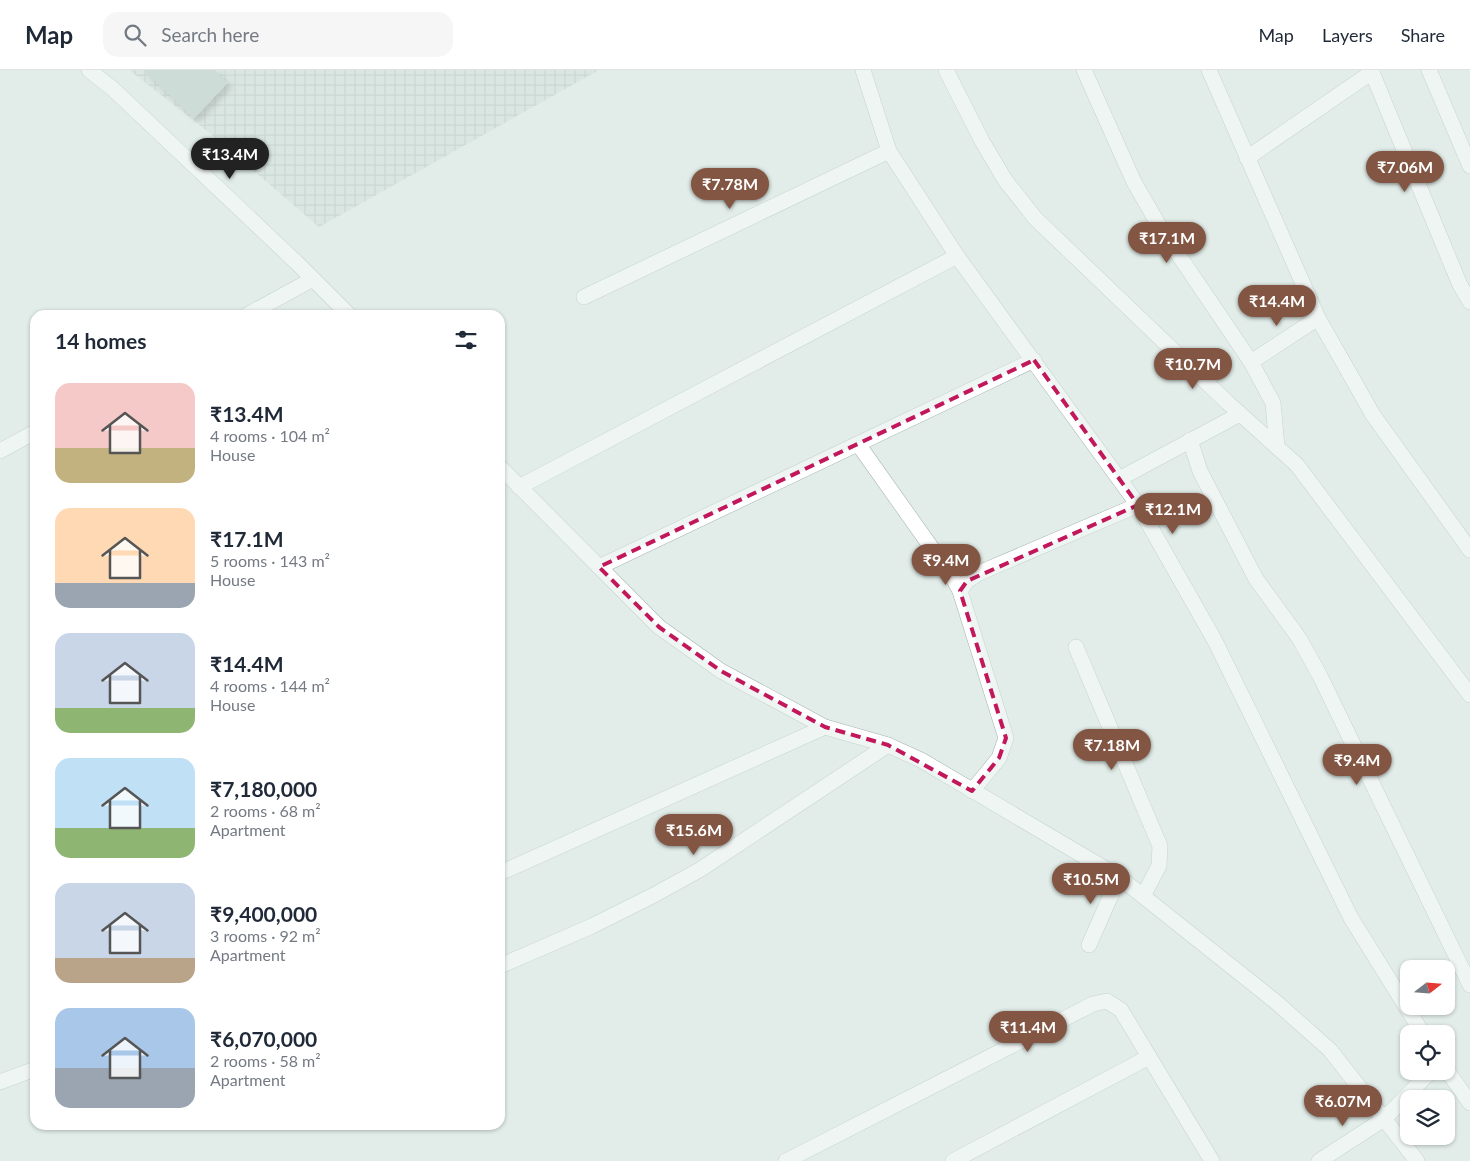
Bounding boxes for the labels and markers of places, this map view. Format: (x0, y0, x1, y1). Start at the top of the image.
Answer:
pin: ₹13.4M (189, 138, 271, 180)
pin: ₹7.06M (1364, 150, 1446, 193)
pin: ₹7.78M (689, 168, 771, 210)
pin: ₹17.1M (1126, 222, 1208, 264)
pin: ₹14.4M (1236, 284, 1318, 327)
pin: ₹10.7M (1152, 348, 1234, 390)
pin: ₹12.1M (1132, 492, 1214, 535)
pin: ₹9.4M (911, 544, 981, 586)
pin: ₹7.18M (1071, 728, 1153, 771)
pin: ₹9.4M (1322, 744, 1392, 786)
pin: ₹15.6M (653, 814, 735, 856)
pin: ₹10.5M (1050, 862, 1132, 905)
pin: ₹11.4M (987, 1010, 1069, 1053)
pin: ₹6.07M (1302, 1084, 1384, 1127)

